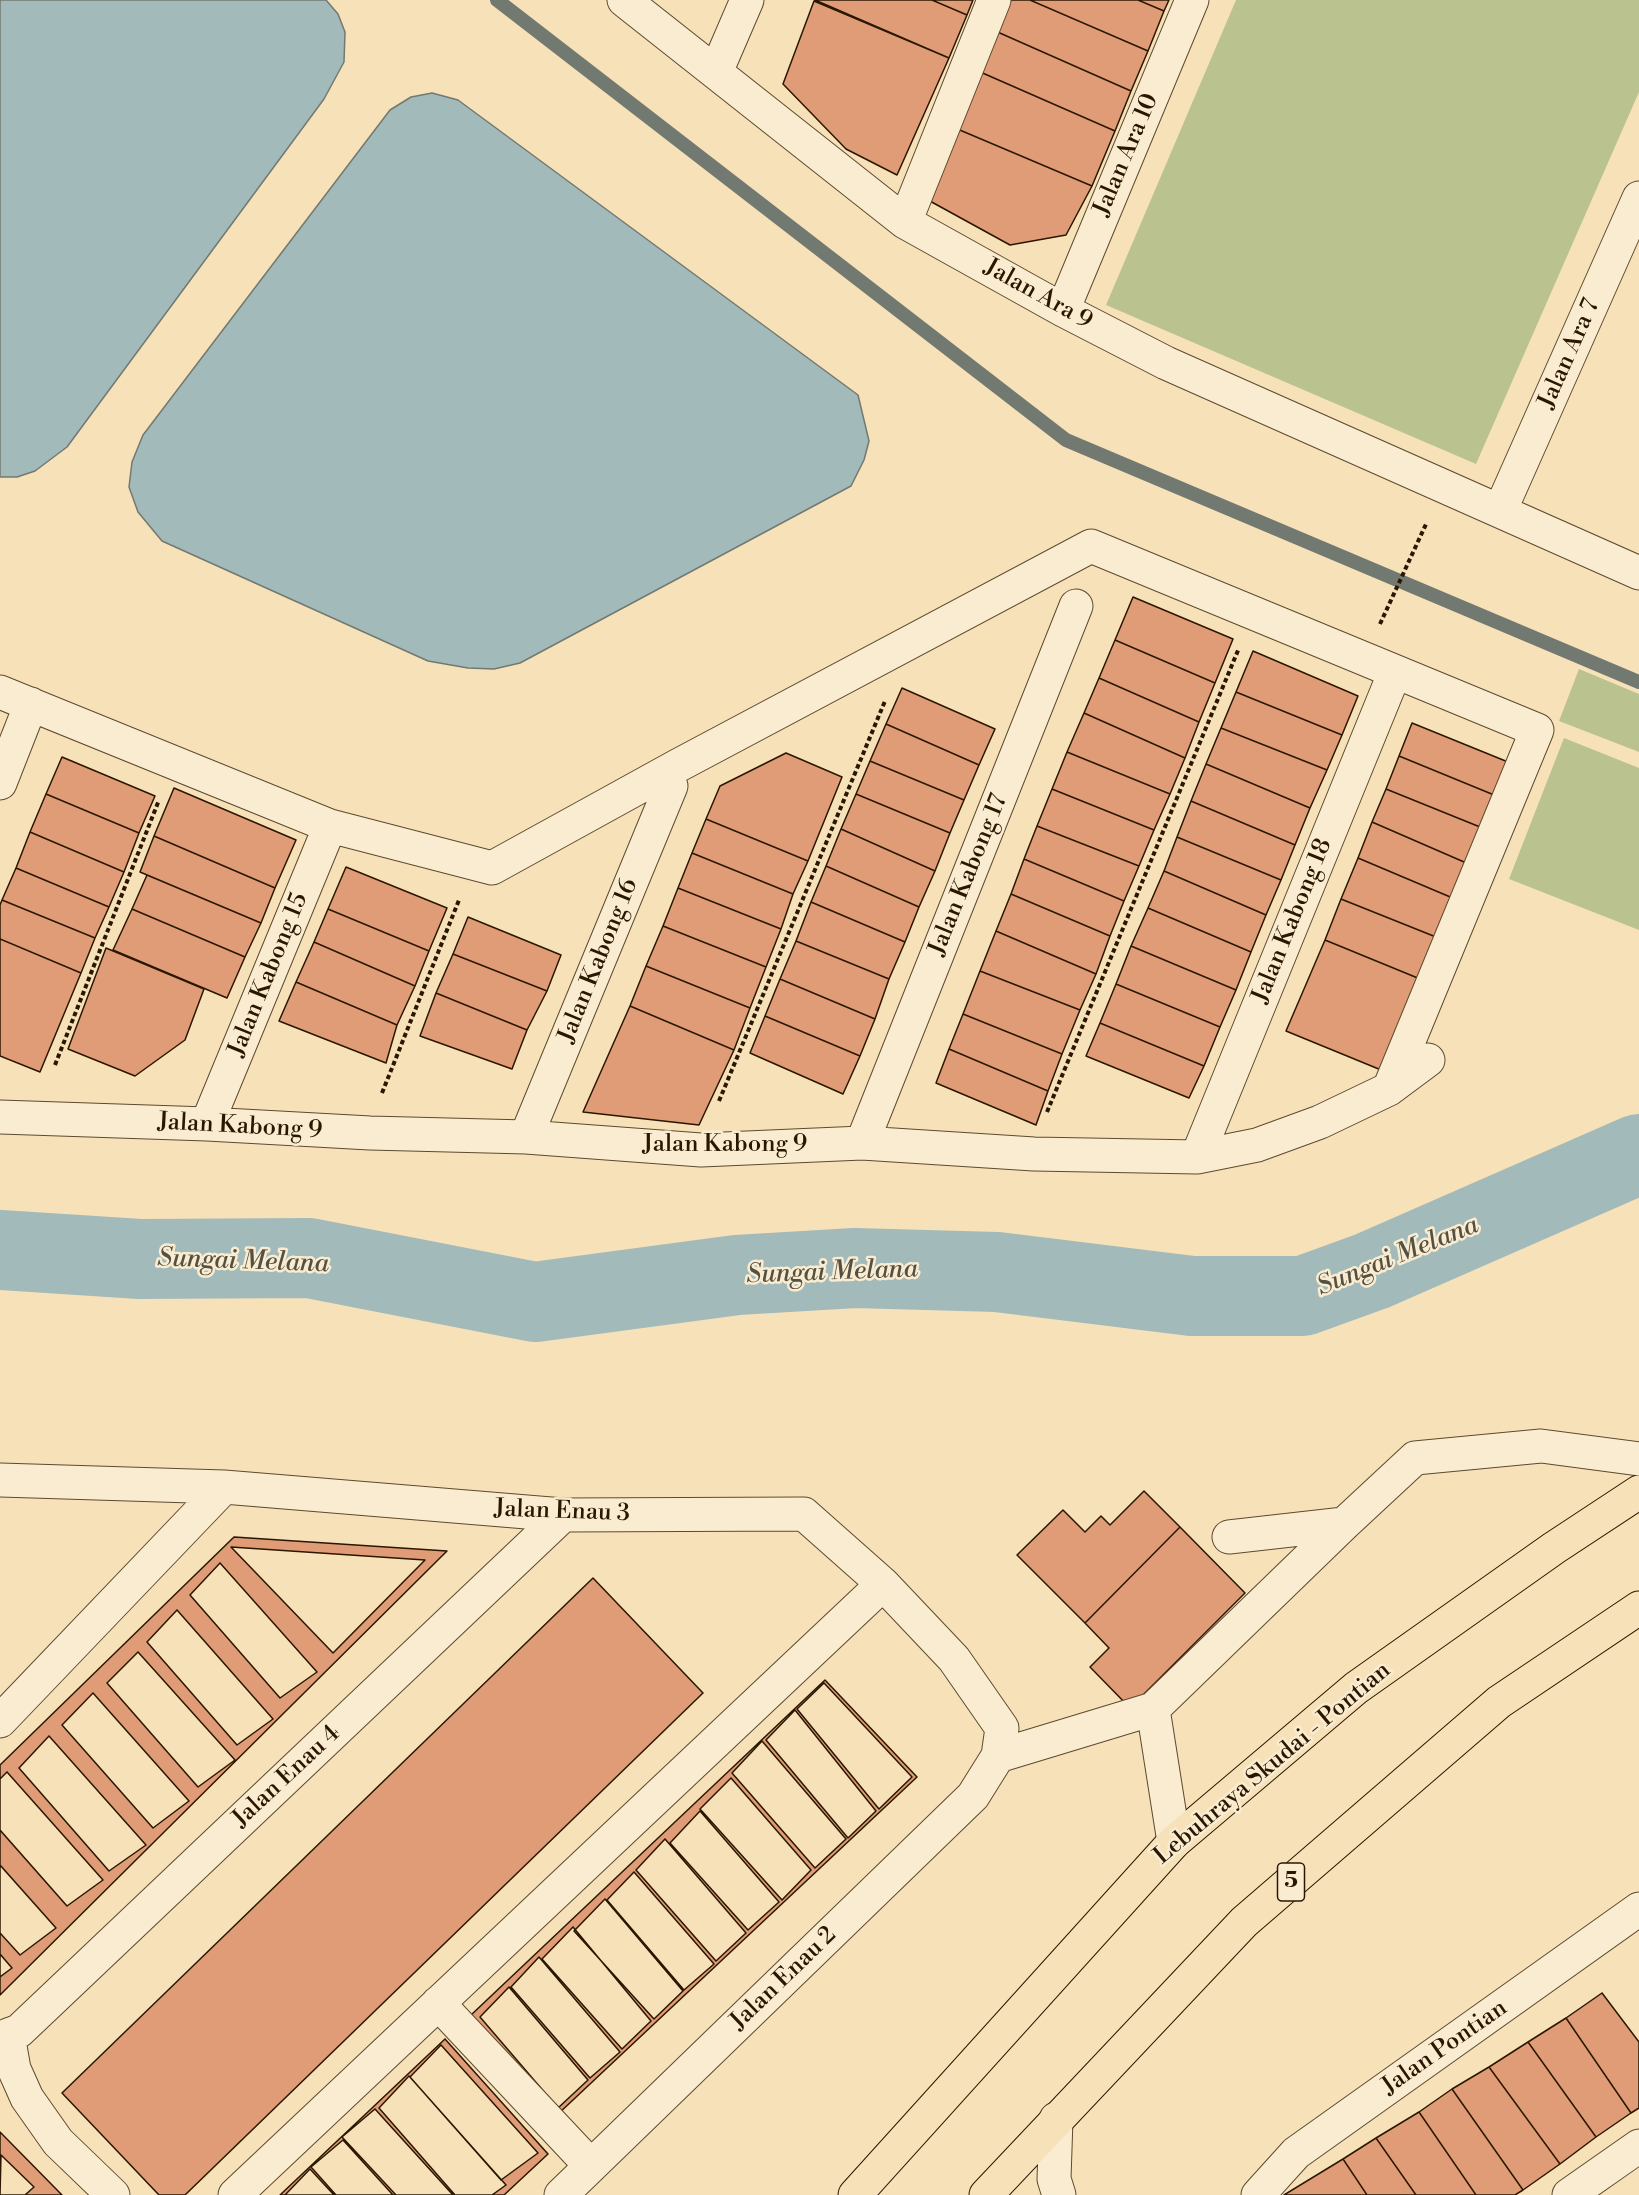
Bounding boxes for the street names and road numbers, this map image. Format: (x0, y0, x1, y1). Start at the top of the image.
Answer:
street label: Jalan Ara 10 (1088, 89, 1166, 221)
street label: Jalan Ara 9 (979, 254, 1097, 336)
street label: Jalan Ara 7 (1533, 295, 1607, 413)
street label: Jalan Kabong 17 (924, 790, 1014, 960)
street label: Jalan Kabong 18 (1247, 835, 1339, 1007)
street label: Jalan Kabong 16 (553, 875, 645, 1047)
street label: Jalan Kabong 15 (223, 889, 315, 1061)
street label: Jalan Kabong 9 (157, 1108, 323, 1146)
street label: Jalan Kabong 9 (643, 1131, 807, 1159)
street label: Jalan Enau 3 (494, 1495, 630, 1529)
street label: Lebuhraya Skudai - Pontian (1149, 1657, 1397, 1871)
street label: Jalan Enau 4 (227, 1720, 347, 1834)
road number: 5 (1278, 1863, 1304, 1901)
street label: Jalan Enau 2 (725, 1921, 843, 2037)
street label: Jalan Pontian (1377, 1994, 1513, 2102)

